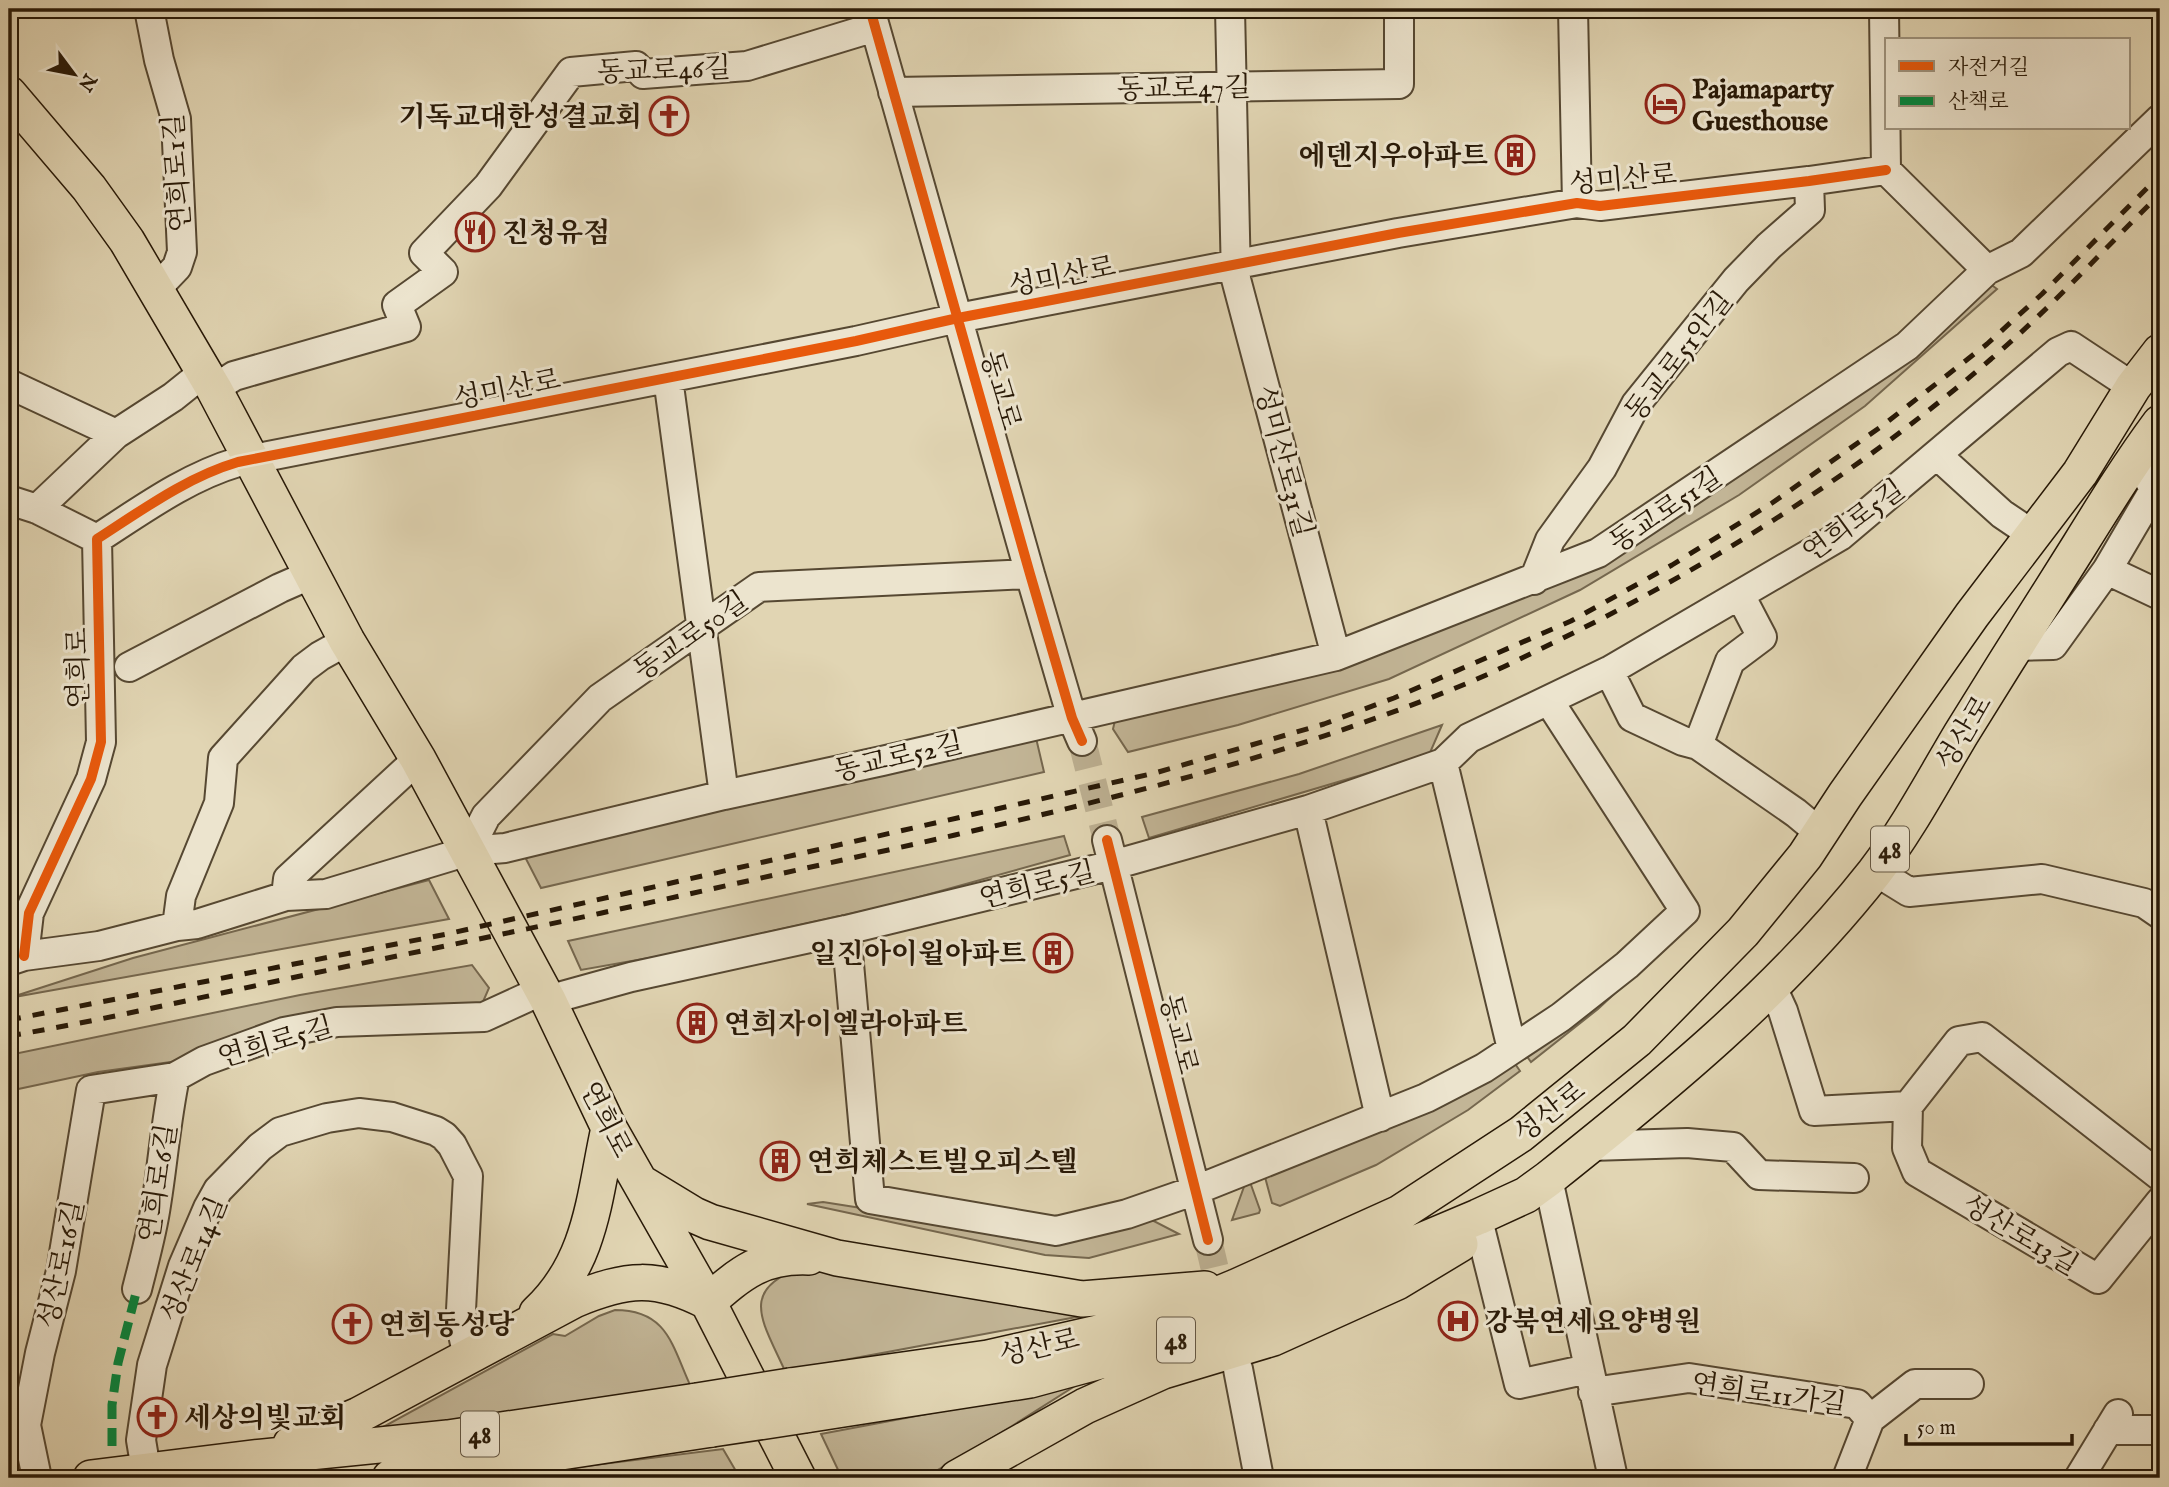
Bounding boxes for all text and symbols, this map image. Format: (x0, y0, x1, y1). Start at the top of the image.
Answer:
north arrow (38, 38, 108, 108)
legend (1885, 38, 2130, 130)
street label: 동교로46길 (597, 52, 732, 91)
text: 자전거길 (1948, 55, 2029, 82)
text: N (72, 68, 102, 96)
street label: 동교로47길 (1117, 71, 1251, 108)
place label: Pajamaparty Guesthouse (1692, 73, 1835, 140)
hotel icon: Pajamaparty Guesthouse (1644, 83, 1686, 125)
text: 산책로 (1948, 89, 2009, 116)
church icon: 기독교대한성결교회 (648, 95, 690, 137)
place label: 기독교대한성결교회 (399, 101, 642, 136)
street label: 연희로1길 (157, 112, 200, 233)
building icon: 에덴지우아파트 (1494, 134, 1536, 176)
place label: 에덴지우아파트 (1299, 140, 1488, 175)
street label: 성미산로 (1568, 158, 1679, 203)
restaurant icon: 진청유점 (454, 211, 496, 253)
place label: 진청유점 (502, 217, 610, 252)
street label: 성미산로 (1006, 250, 1119, 305)
street label: 동교로51안길 (1618, 285, 1742, 430)
street label: 동교로 (972, 347, 1028, 435)
street label: 성미산로 (451, 363, 564, 418)
street label: 성미산로31길 (1245, 382, 1320, 542)
street label: 동교로51길 (1603, 461, 1730, 562)
street label: 연희로5길 (1796, 473, 1913, 571)
street label: 동교로50길 (627, 585, 756, 689)
street label: 연희로 (61, 627, 98, 709)
street label: 성산로 (1929, 689, 2001, 777)
street label: 동교로52길 (831, 727, 967, 790)
road number: 48 (1871, 827, 1909, 872)
street label: 연희로5길 (976, 855, 1099, 918)
building icon: 일진아이윌아파트 (1032, 932, 1074, 974)
place label: 일진아이윌아파트 (810, 938, 1026, 973)
street label: 동교로 (1151, 991, 1204, 1078)
building icon: 연희자이엘라아파트 (676, 1002, 718, 1044)
place label: 연희자이엘라아파트 (724, 1008, 967, 1043)
street label: 연희로5길 (214, 1010, 337, 1077)
street label: 성산로 (1508, 1074, 1593, 1152)
street label: 연희로 (571, 1076, 639, 1164)
street label: 연희로6길 (133, 1121, 186, 1245)
building icon: 연희체스트빌오피스텔 (759, 1140, 801, 1182)
place label: 연희체스트빌오피스텔 (807, 1146, 1077, 1181)
street label: 성산로13길 (1955, 1188, 2084, 1284)
street label: 성산로14길 (154, 1192, 236, 1328)
street label: 성산로16길 (32, 1197, 93, 1332)
hospital icon: 강북연세요양병원 (1437, 1300, 1479, 1342)
church icon: 연희동성당 (331, 1303, 373, 1345)
place label: 강북연세요양병원 (1485, 1306, 1701, 1341)
place label: 연희동성당 (379, 1309, 515, 1344)
road number: 48 (1157, 1317, 1195, 1362)
street label: 성산로 (996, 1322, 1083, 1375)
street label: 연희로11가길 (1689, 1367, 1848, 1424)
church icon: 세상의빛교회 (136, 1396, 178, 1438)
place label: 세상의빛교회 (184, 1402, 346, 1437)
scale bar (1906, 1403, 2073, 1447)
road number: 48 (461, 1412, 499, 1456)
text: 50 m (1917, 1415, 1956, 1442)

